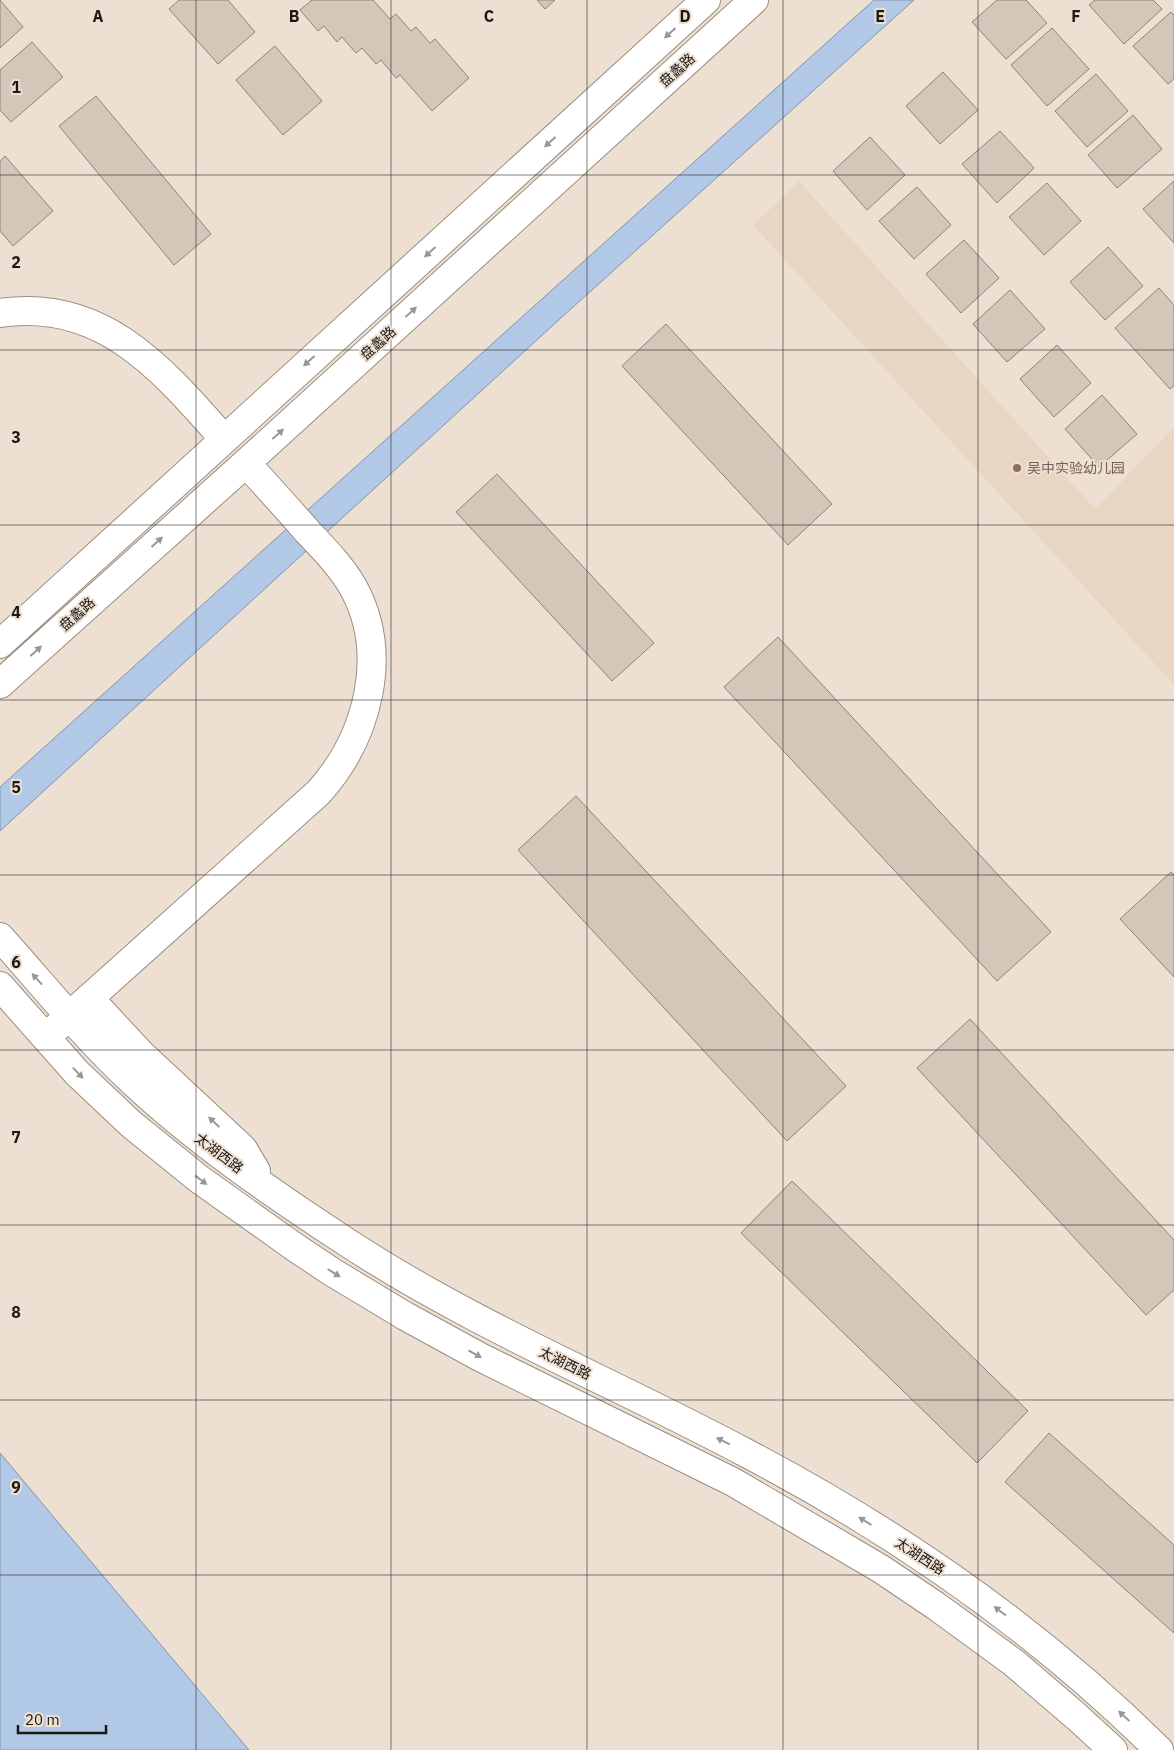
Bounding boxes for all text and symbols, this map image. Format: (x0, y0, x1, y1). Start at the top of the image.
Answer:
text: A (93, 6, 104, 26)
text: B (289, 6, 300, 26)
text: C (484, 6, 494, 26)
text: D (679, 6, 691, 26)
text: E (875, 6, 885, 26)
text: F (1071, 6, 1081, 26)
one-way arrow (664, 27, 676, 39)
street label: 盘蠡路 (655, 49, 699, 91)
text: 1 (11, 77, 21, 97)
one-way arrow (544, 136, 556, 148)
one-way arrow (424, 246, 436, 258)
text: 2 (11, 252, 21, 272)
one-way arrow (404, 307, 417, 318)
street label: 盘蠡路 (356, 322, 400, 364)
one-way arrow (304, 355, 316, 367)
text: 3 (11, 427, 21, 447)
one-way arrow (271, 428, 284, 439)
place label: 吴中实验幼儿园 (1027, 459, 1125, 477)
marker: 吴中实验幼儿园 (1011, 462, 1023, 474)
one-way arrow (151, 537, 164, 548)
street label: 盘蠡路 (55, 593, 99, 635)
text: 4 (11, 602, 21, 622)
one-way arrow (30, 645, 42, 657)
text: 5 (11, 777, 21, 797)
text: 6 (11, 952, 21, 972)
one-way arrow (32, 973, 43, 986)
one-way arrow (72, 1067, 84, 1079)
one-way arrow (208, 1116, 220, 1128)
text: 7 (11, 1127, 21, 1147)
street label: 太湖西路 (191, 1129, 247, 1177)
one-way arrow (194, 1175, 208, 1185)
one-way arrow (327, 1268, 340, 1278)
text: 8 (11, 1302, 21, 1322)
street label: 太湖西路 (536, 1343, 594, 1383)
one-way arrow (467, 1350, 482, 1358)
one-way arrow (716, 1437, 731, 1446)
text: 9 (11, 1477, 21, 1497)
one-way arrow (858, 1517, 871, 1526)
street label: 太湖西路 (892, 1533, 948, 1579)
one-way arrow (994, 1606, 1007, 1617)
scale bar (18, 1702, 105, 1734)
text: 20 m (25, 1710, 60, 1729)
one-way arrow (1119, 1710, 1131, 1722)

